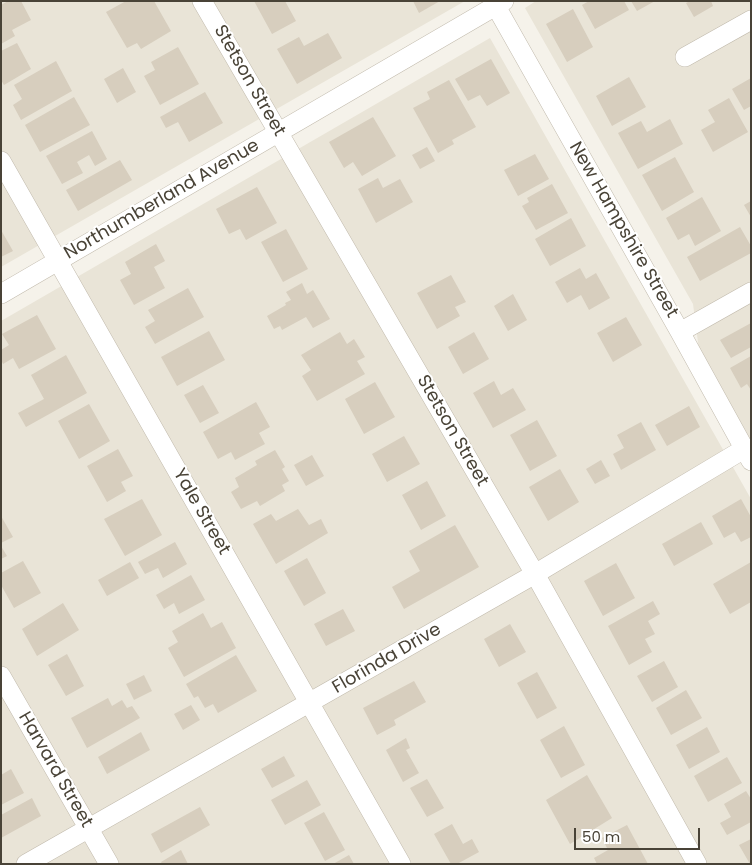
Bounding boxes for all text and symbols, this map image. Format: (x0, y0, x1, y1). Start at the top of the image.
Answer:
street label: Stetson Street (208, 22, 290, 140)
street label: Northumberland Avenue (61, 135, 263, 265)
street label: New Hampshire Street (564, 138, 682, 322)
street label: Stetson Street (411, 372, 493, 490)
street label: Yale Street (168, 465, 234, 559)
street label: Florinda Drive (329, 619, 445, 699)
street label: Harvard Street (13, 708, 97, 832)
scale bar (577, 818, 703, 850)
text: 50 m (582, 826, 620, 847)

